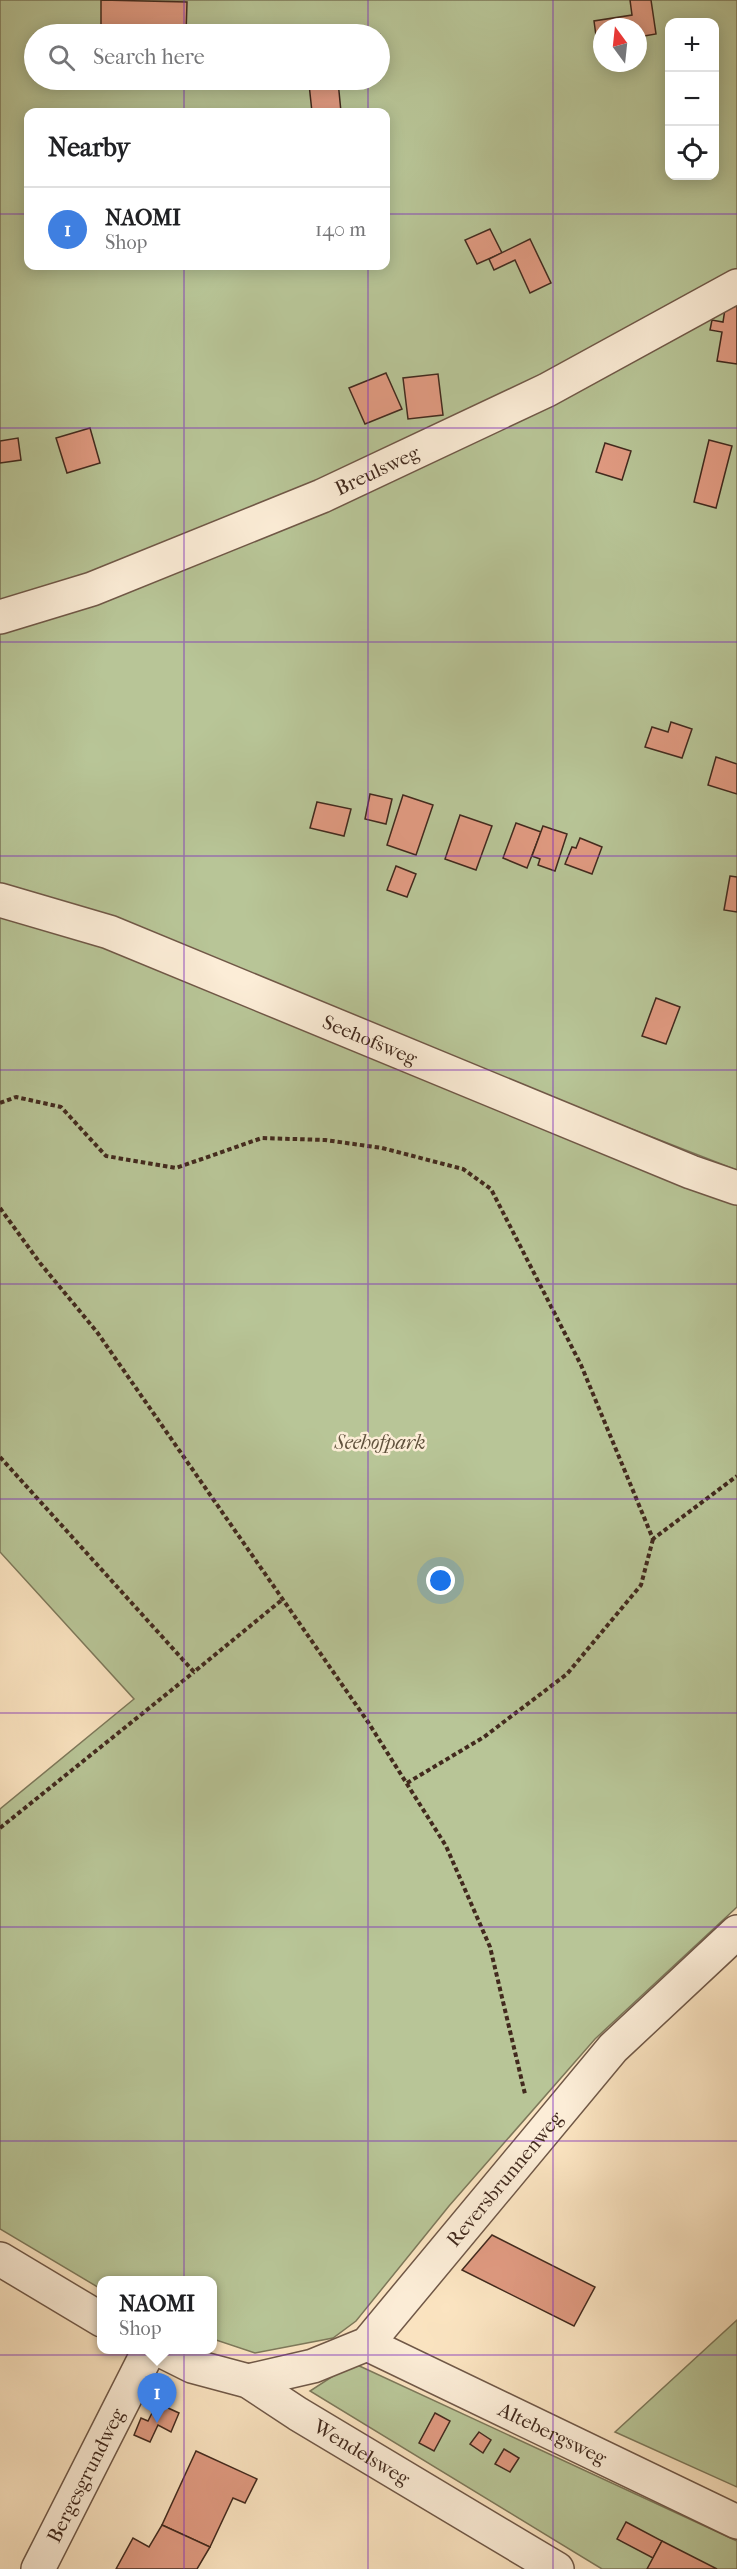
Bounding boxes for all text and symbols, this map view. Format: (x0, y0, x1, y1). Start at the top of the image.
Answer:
north arrow (593, 18, 647, 72)
map controls (665, 18, 719, 180)
button: + (665, 18, 719, 72)
search box (24, 24, 390, 90)
icon: search (45, 41, 78, 74)
text: Search here (93, 44, 205, 70)
button: − (665, 72, 719, 126)
button: locate (665, 126, 719, 180)
text: Nearby (48, 132, 130, 163)
text: NAOMI (105, 205, 181, 231)
text: 1 (64, 218, 71, 241)
text: 140 m (315, 218, 366, 241)
text: Shop (105, 231, 147, 254)
street label: Breulsweg (331, 440, 423, 500)
street label: Seehofsweg (319, 1010, 421, 1070)
park label: Seehofpark (334, 1431, 425, 1454)
your location (426, 1566, 455, 1595)
street label: Reversbrunnenweg (442, 2106, 567, 2251)
popup (97, 2276, 217, 2354)
text: NAOMI (119, 2291, 195, 2317)
text: Shop (119, 2317, 162, 2340)
pin: 1 (138, 2374, 176, 2423)
street label: Altebergsweg (494, 2397, 611, 2469)
street label: Bergesgrundweg (42, 2404, 129, 2546)
street label: Wendelsweg (309, 2414, 414, 2490)

